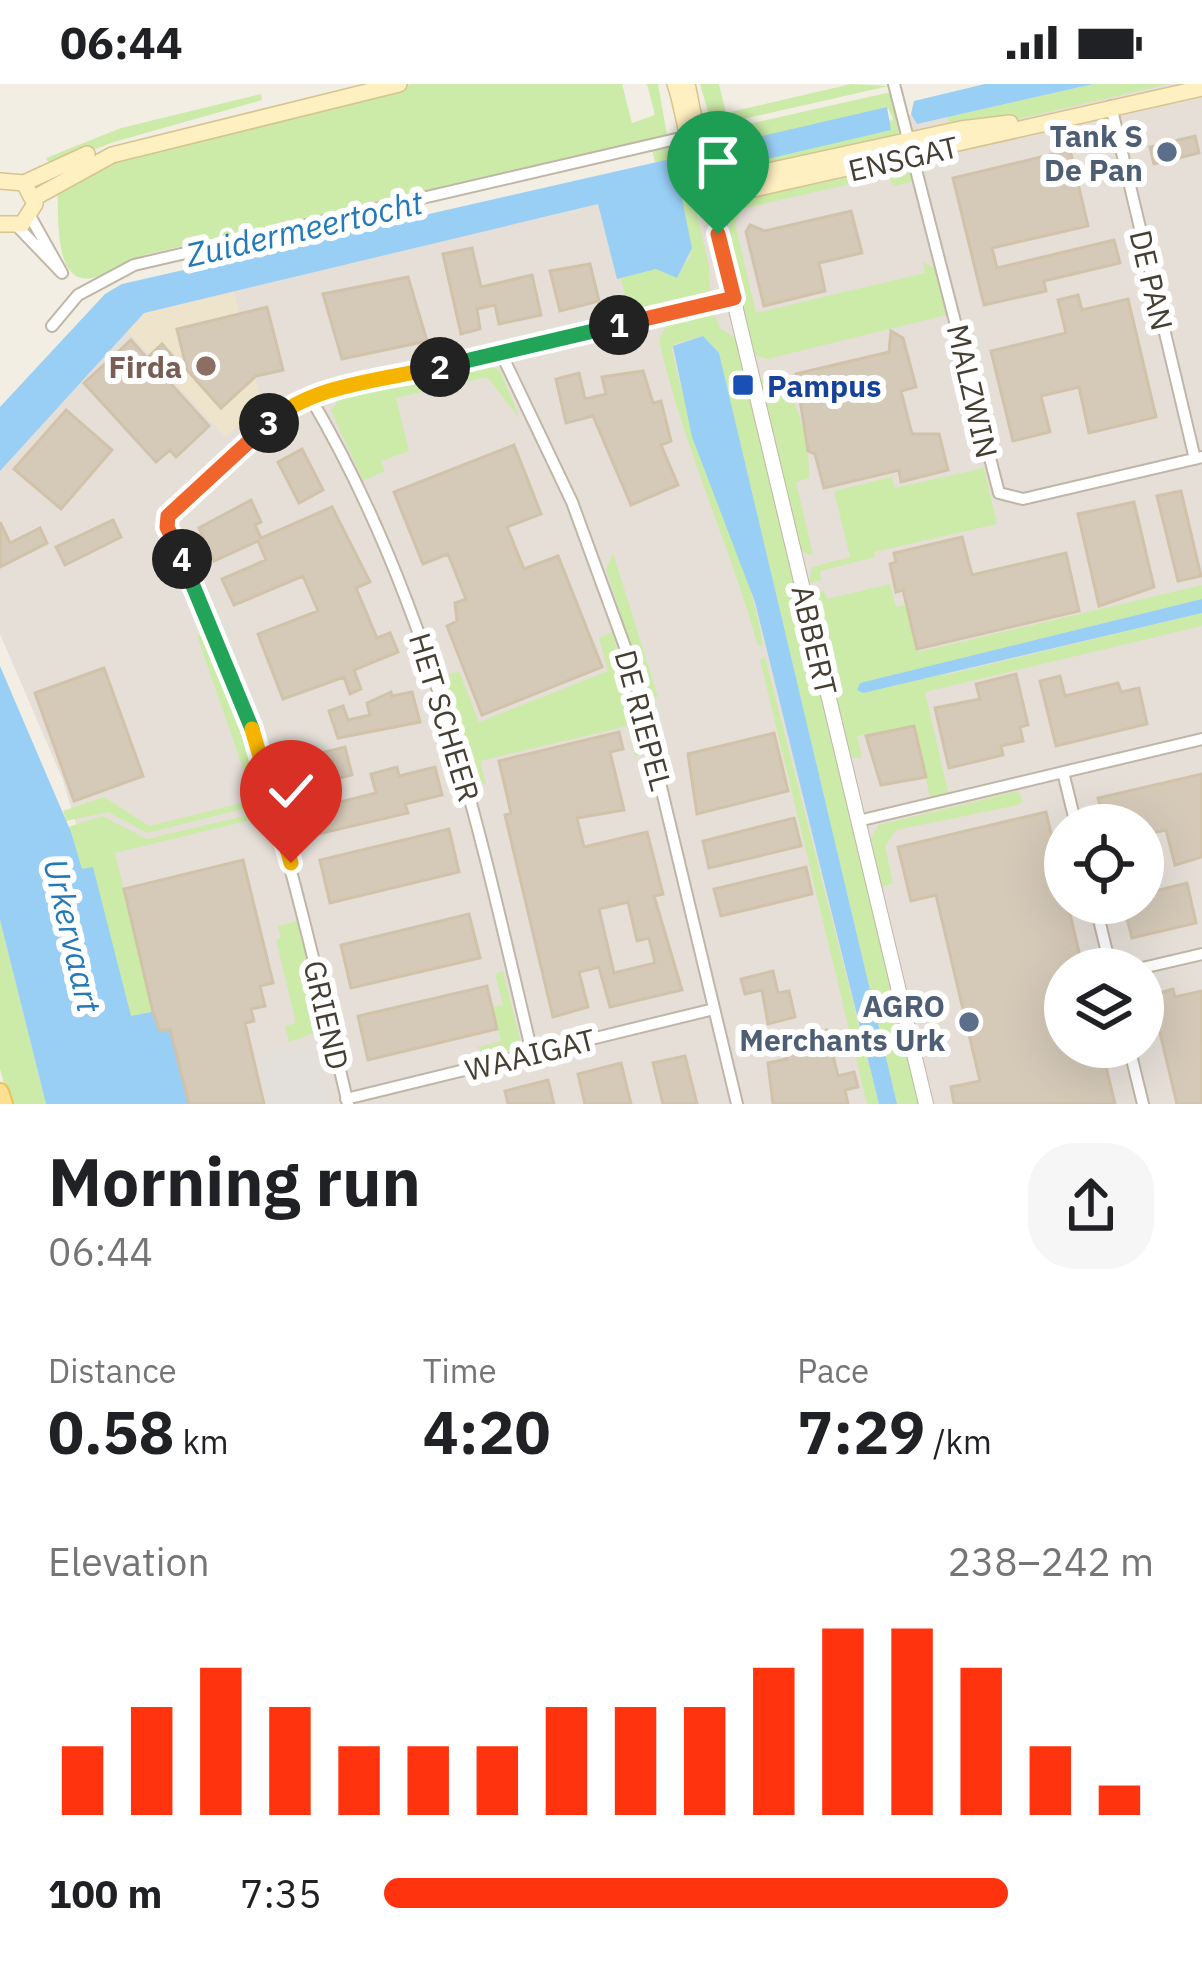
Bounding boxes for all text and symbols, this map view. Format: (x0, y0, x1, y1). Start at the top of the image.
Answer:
text: 06:44 (60, 13, 183, 71)
pin (667, 111, 769, 234)
place label: Tank S De Pan (1044, 116, 1143, 189)
street label: ENSGAT (844, 126, 962, 190)
icon: arrive (685, 129, 751, 195)
marker: Tank S De Pan (1154, 139, 1180, 165)
water label: Zuidermeertocht (181, 180, 428, 276)
street label: DE PAN (1122, 226, 1182, 334)
pin: 1 (589, 295, 649, 355)
text: 1 (609, 303, 629, 346)
street label: MALZWIN (939, 320, 1007, 462)
pin: 2 (410, 337, 470, 397)
text: 2 (430, 345, 450, 388)
place label: Firda (109, 347, 182, 386)
marker: Firda (193, 353, 219, 379)
place label: Pampus (767, 366, 881, 405)
marker: Pampus (730, 372, 756, 398)
pin: 3 (239, 393, 299, 453)
text: 3 (259, 401, 279, 444)
pin: 4 (152, 529, 212, 589)
text: 4 (172, 537, 192, 580)
street label: ABBERT (783, 581, 847, 699)
street label: HET SCHEER (401, 628, 489, 806)
street label: DE RIEPEL (607, 645, 681, 795)
pin (240, 740, 342, 863)
icon: check (258, 758, 324, 824)
map controls (1044, 804, 1164, 1068)
button: locate (1044, 804, 1164, 924)
water label: Urkervaart (34, 854, 112, 1017)
button: layers (1044, 948, 1164, 1068)
street label: GRIEND (296, 957, 358, 1073)
place label: AGRO Merchants Urk (739, 986, 946, 1059)
marker: AGRO Merchants Urk (956, 1009, 982, 1035)
street label: WAAIGAT (461, 1019, 599, 1089)
text: Morning run (48, 1138, 421, 1224)
button: share (1028, 1143, 1154, 1269)
text: 06:44 (48, 1226, 153, 1277)
text: Distance (48, 1349, 177, 1392)
text: Time (423, 1349, 497, 1392)
text: Pace (797, 1349, 869, 1392)
text: 0.58 (48, 1392, 175, 1471)
text: 4:20 (423, 1392, 550, 1471)
text: 7:29 (797, 1392, 925, 1471)
text: km (175, 1420, 229, 1463)
text: /km (925, 1420, 992, 1463)
text: Elevation (48, 1536, 210, 1587)
text: 238–242 m (947, 1536, 1154, 1587)
text: 100 m (48, 1868, 162, 1919)
text: 7:35 (240, 1868, 322, 1919)

